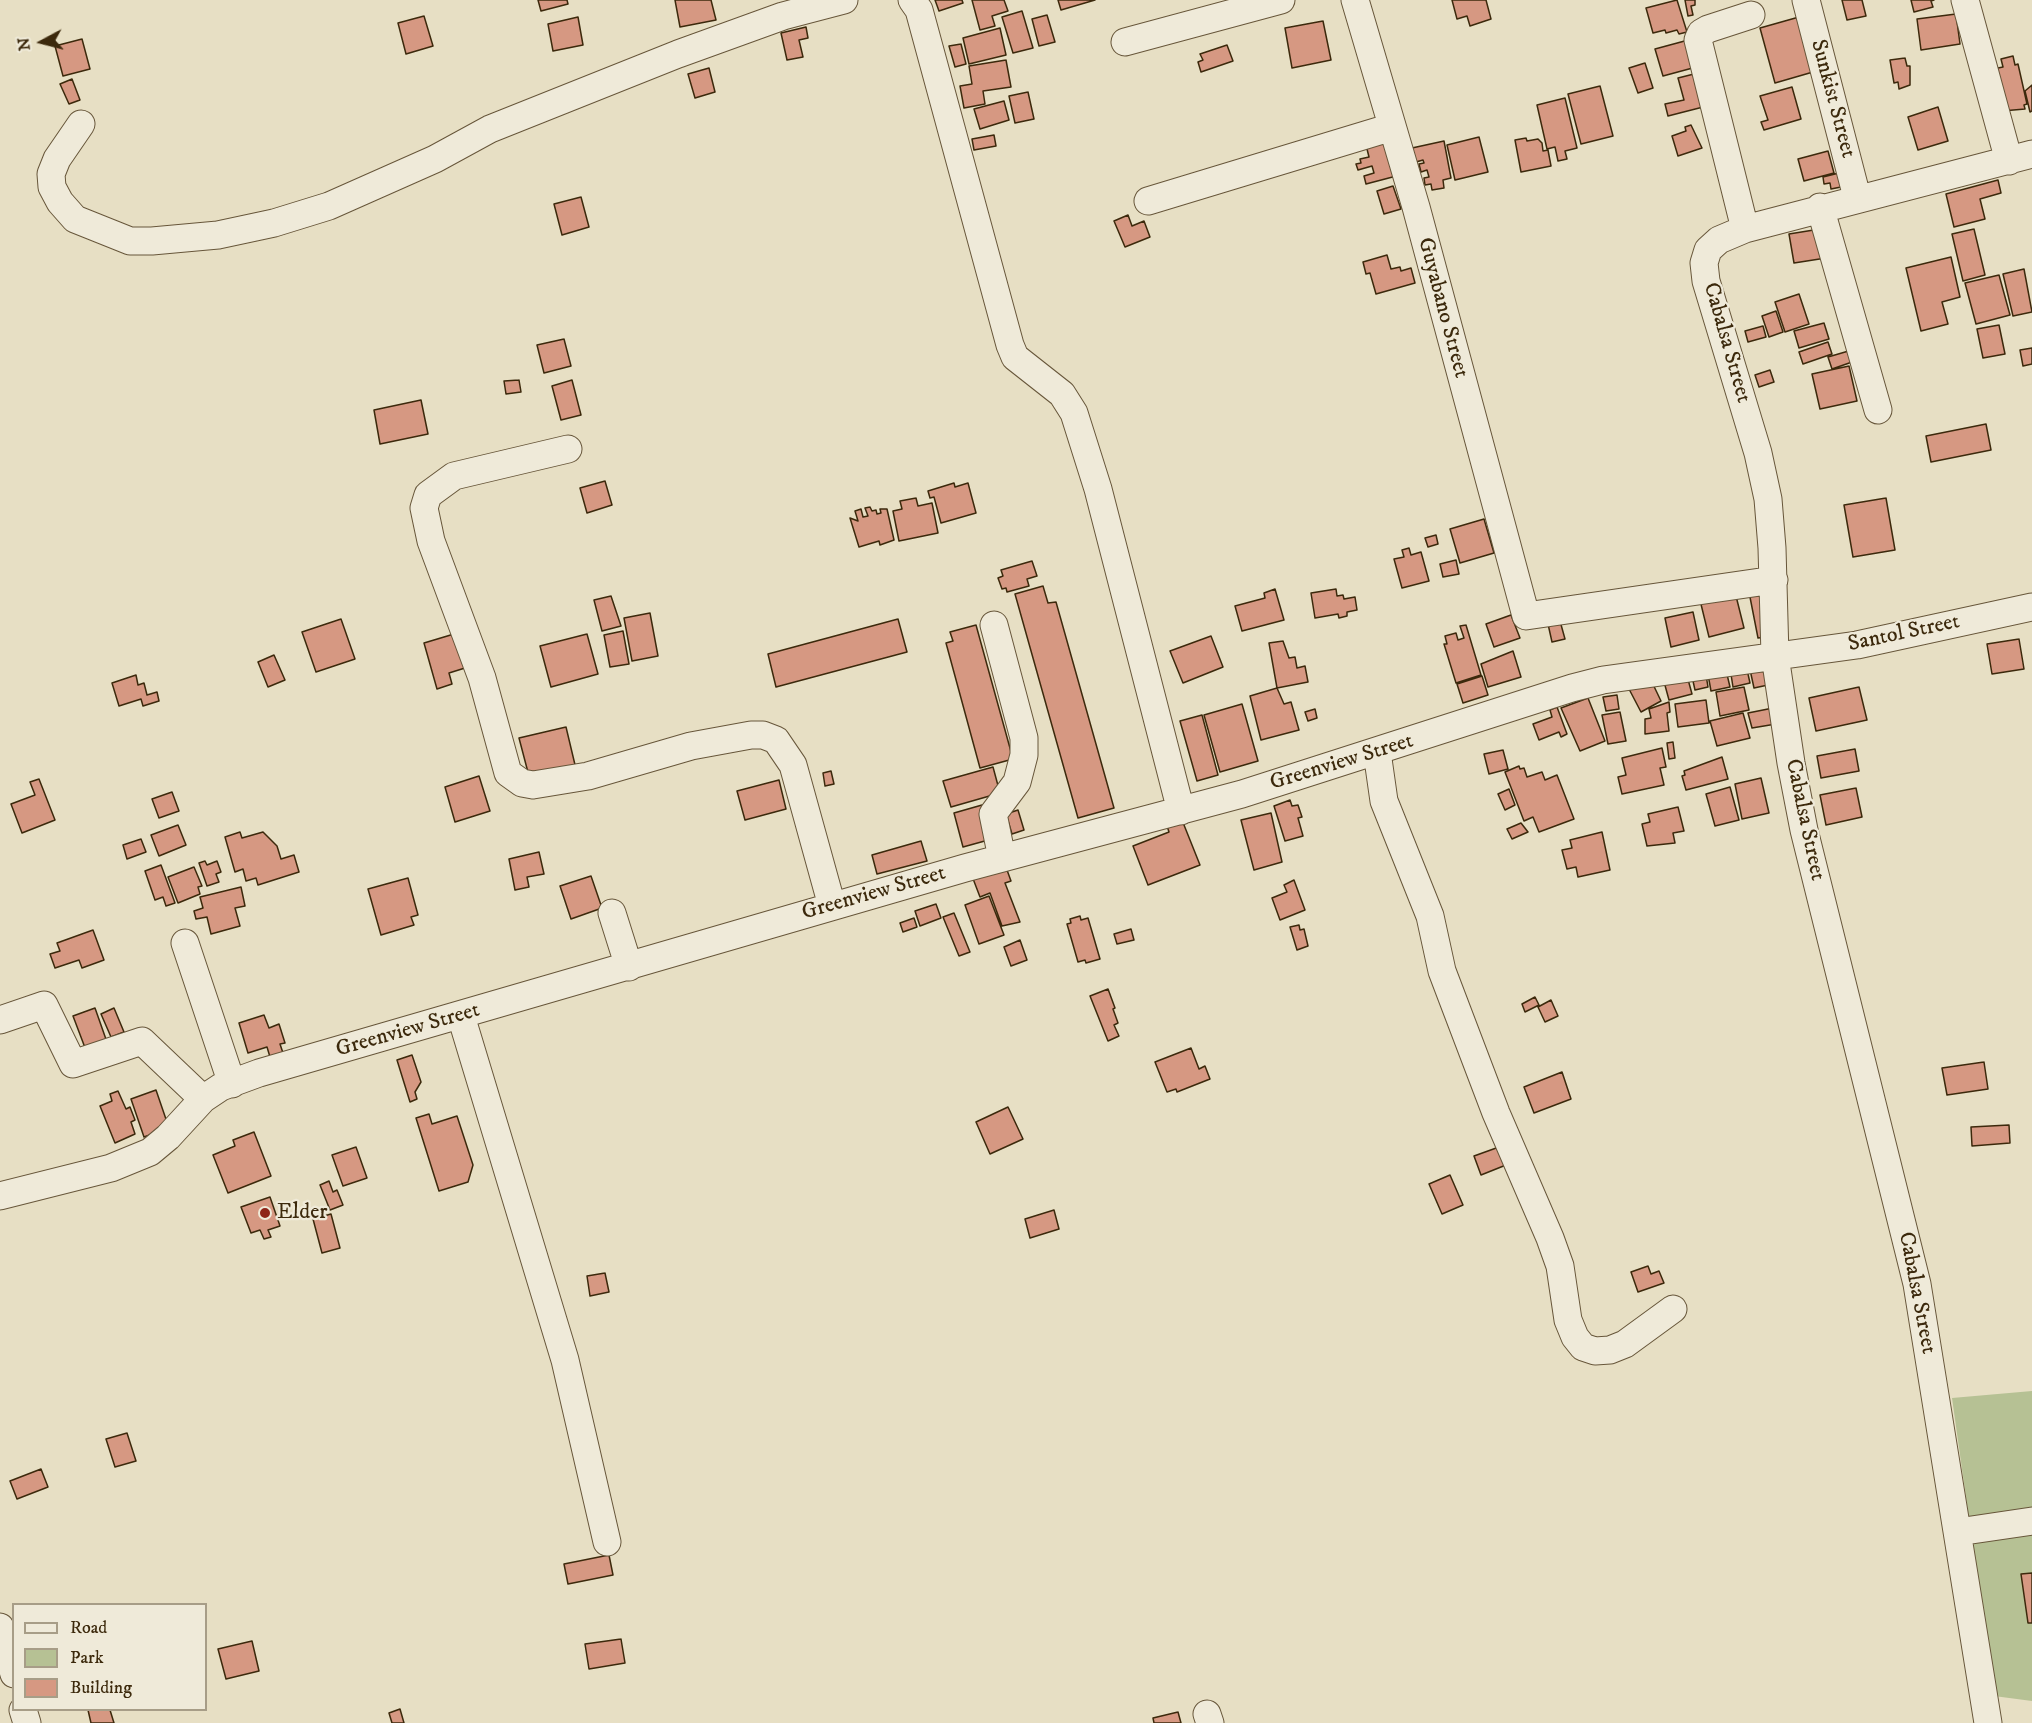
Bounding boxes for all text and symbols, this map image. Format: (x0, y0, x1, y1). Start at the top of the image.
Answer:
north arrow (12, 12, 72, 72)
text: N (13, 36, 35, 52)
street label: Sunkist Street (1804, 37, 1860, 161)
street label: Guyabano Street (1411, 235, 1473, 381)
street label: Cabalsa Street (1696, 280, 1756, 406)
street label: Santol Street (1846, 609, 1962, 659)
street label: Greenview Street (1267, 729, 1417, 797)
street label: Cabalsa Street (1778, 757, 1830, 883)
street label: Greenview Street (799, 861, 949, 927)
street label: Greenview Street (333, 998, 483, 1064)
place label: Elder (277, 1200, 327, 1226)
marker: Elder (258, 1206, 272, 1220)
street label: Cabalsa Street (1891, 1230, 1941, 1356)
legend (12, 1603, 207, 1711)
text: Road (70, 1617, 107, 1639)
text: Park (70, 1647, 104, 1669)
text: Building (70, 1677, 132, 1699)

